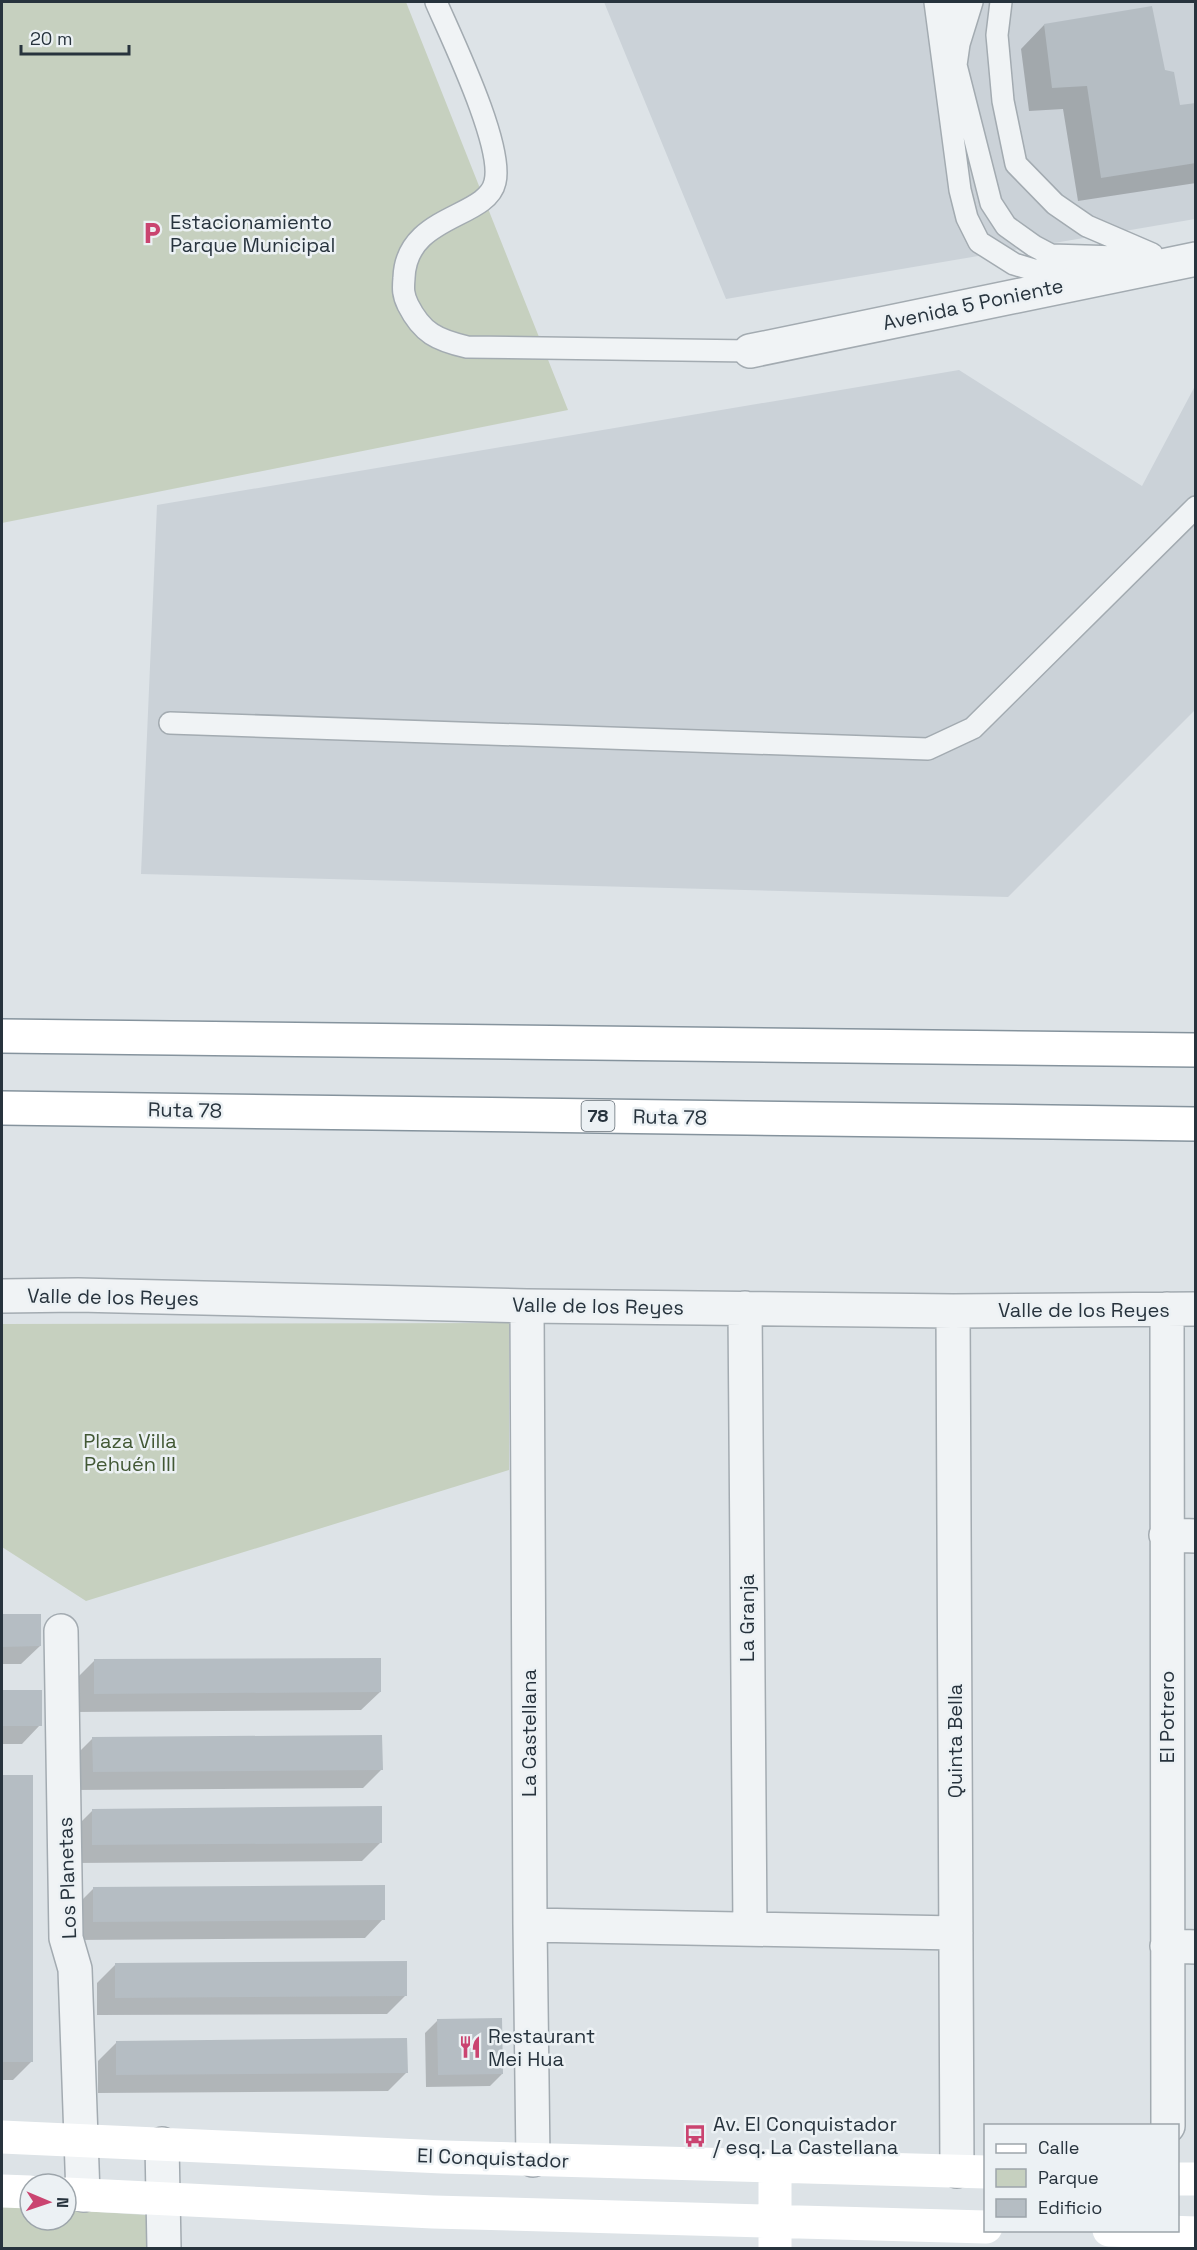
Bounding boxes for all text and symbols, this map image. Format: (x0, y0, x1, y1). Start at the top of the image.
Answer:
scale bar (21, 18, 129, 56)
text: 20 m (30, 27, 73, 50)
place label: Estacionamiento Parque Municipal (170, 209, 335, 258)
parking icon: Estacionamiento Parque Municipal (139, 220, 165, 246)
street label: Avenida 5 Poniente (880, 272, 1066, 336)
street label: Ruta 78 (148, 1096, 222, 1124)
road number: 78 (582, 1101, 614, 1131)
street label: Ruta 78 (633, 1103, 707, 1131)
street label: Valle de los Reyes (27, 1283, 199, 1311)
street label: Valle de los Reyes (512, 1292, 684, 1320)
street label: Valle de los Reyes (998, 1297, 1170, 1323)
park label: Plaza Villa Pehuén III (83, 1428, 177, 1477)
street label: La Granja (734, 1574, 760, 1662)
street label: La Castellana (516, 1669, 542, 1797)
street label: El Potrero (1154, 1671, 1180, 1763)
street label: Quinta Bella (942, 1684, 968, 1798)
street label: Los Planetas (52, 1817, 82, 1939)
place label: Restaurant Mei Hua (488, 2023, 595, 2072)
restaurant icon: Restaurant Mei Hua (457, 2034, 483, 2060)
place label: Av. El Conquistador / esq. La Castellana (713, 2111, 898, 2160)
bus stop icon: Av. El Conquistador / esq. La Castellana (682, 2123, 708, 2149)
legend (984, 2124, 1179, 2232)
text: Calle (1038, 2136, 1079, 2159)
street label: El Conquistador (416, 2142, 570, 2174)
text: Parque (1038, 2166, 1099, 2189)
north arrow (18, 2172, 78, 2232)
text: Edificio (1038, 2196, 1102, 2219)
text: N (52, 2197, 73, 2208)

